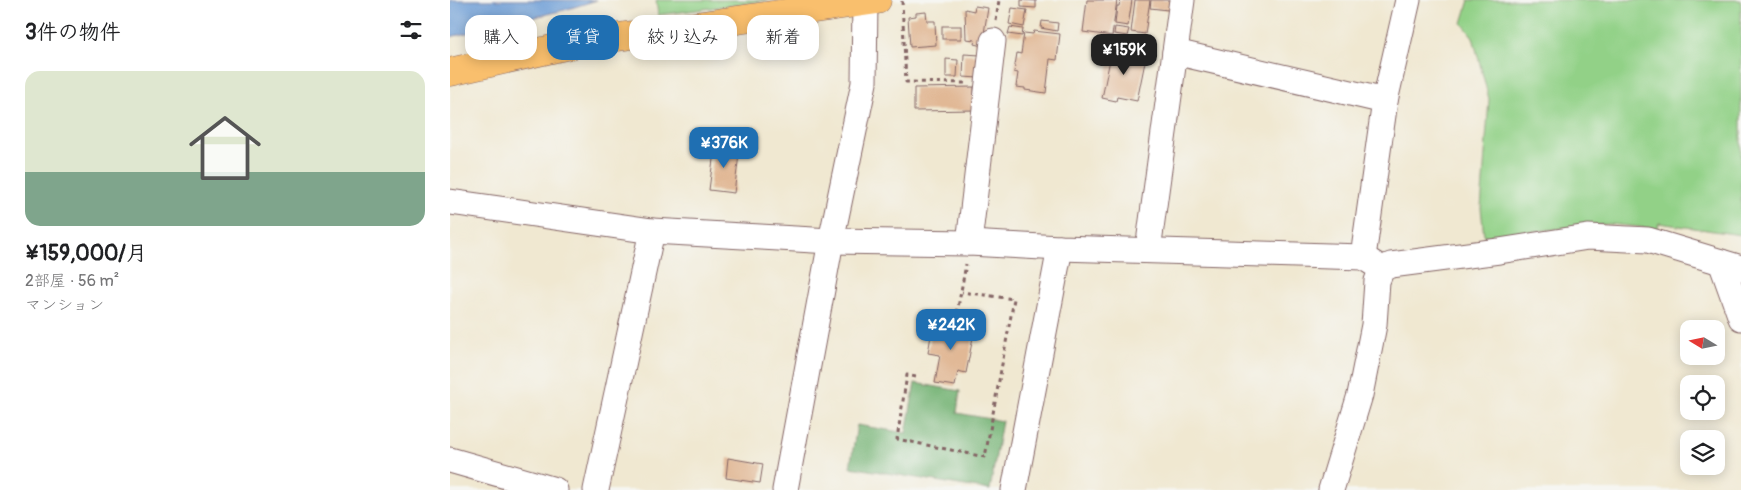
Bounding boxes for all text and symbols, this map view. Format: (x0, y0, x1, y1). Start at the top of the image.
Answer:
chip: 購入 (465, 15, 537, 60)
chip: 賃貸 (547, 15, 619, 60)
chip: 絞り込み (629, 15, 737, 60)
chip: 新着 (747, 15, 819, 60)
icon: filters (397, 16, 425, 44)
text: 3件の物件 (25, 19, 121, 46)
pin: ¥159K (1089, 34, 1159, 76)
text: ¥159K (1102, 40, 1146, 60)
icon: home (180, 103, 270, 193)
pin: ¥376K (689, 126, 759, 169)
text: ¥376K (700, 133, 748, 153)
text: ¥159,000/月 (25, 240, 147, 267)
text: 2部屋 · 56 m² (25, 271, 119, 291)
text: マンション (25, 295, 104, 315)
pin: ¥242K (916, 308, 986, 351)
text: ¥242K (927, 315, 975, 335)
north arrow (1680, 320, 1725, 365)
map controls (1680, 320, 1725, 475)
button: locate (1680, 375, 1725, 420)
button: layers (1680, 430, 1725, 475)

